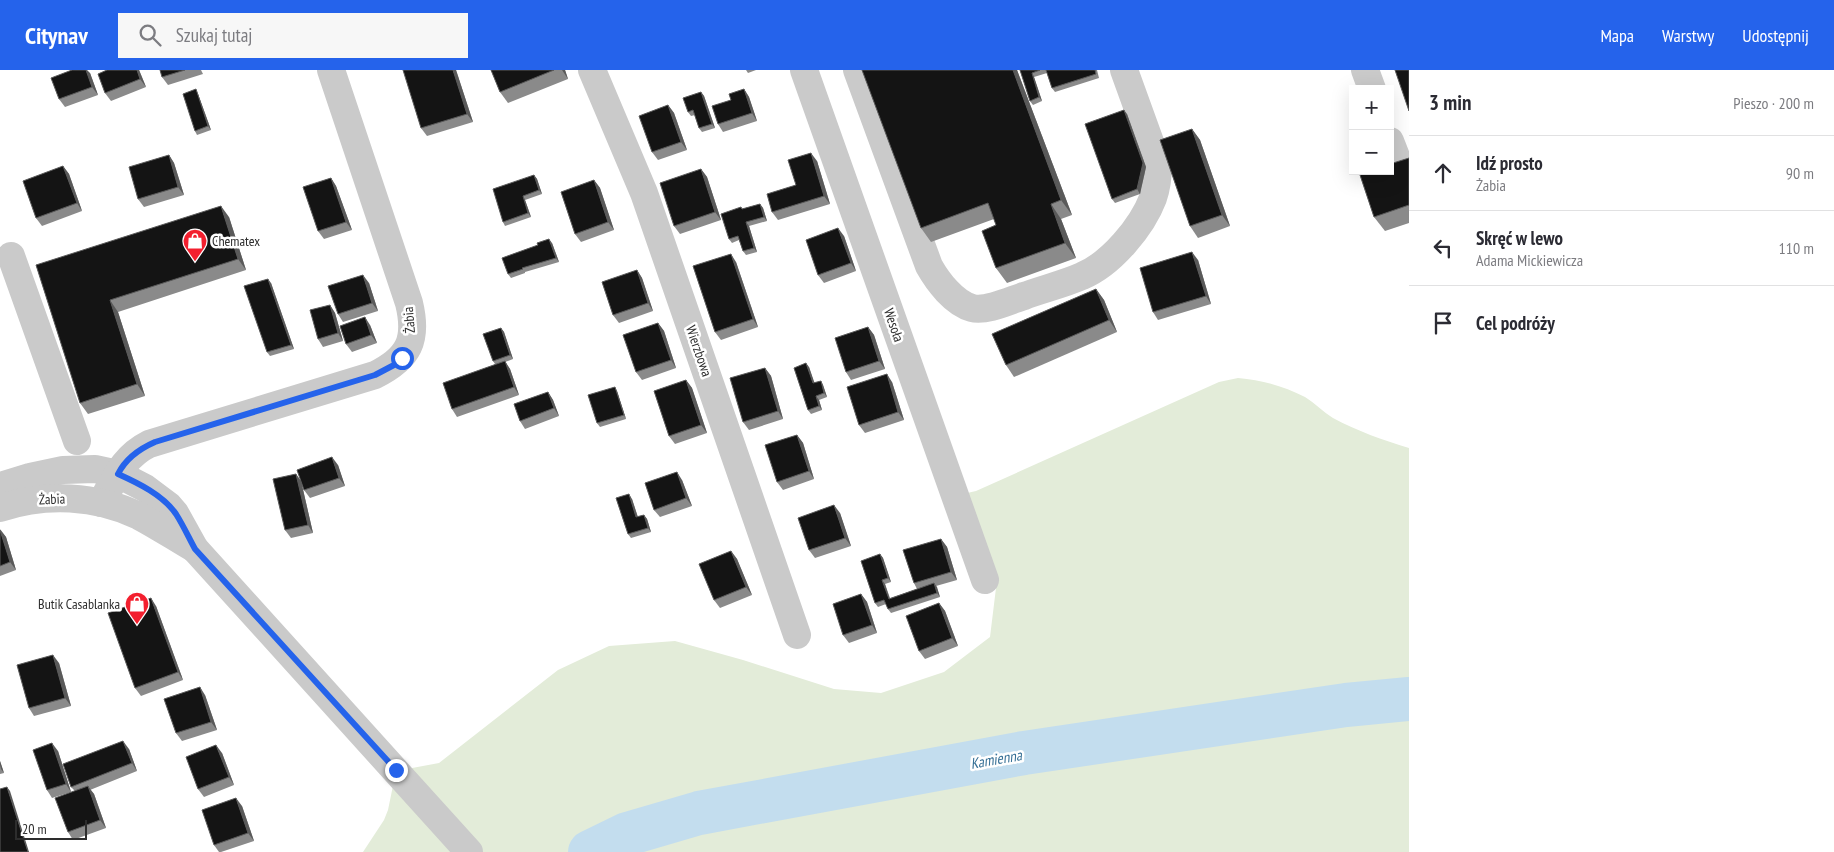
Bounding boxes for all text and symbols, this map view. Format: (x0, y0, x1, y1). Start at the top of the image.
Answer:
search box (118, 13, 468, 58)
text: Citynav (25, 20, 88, 51)
icon: search (136, 21, 164, 49)
text: Szukaj tutaj (176, 23, 252, 47)
text: Mapa (1600, 24, 1634, 47)
text: Warstwy (1662, 24, 1714, 47)
text: Udostępnij (1742, 24, 1809, 47)
map controls (1349, 85, 1394, 175)
button: + (1349, 85, 1394, 130)
text: 3 min (1429, 89, 1471, 116)
text: Pieszo · 200 m (1733, 93, 1814, 113)
button: − (1349, 130, 1394, 175)
text: Idź prosto (1476, 151, 1543, 175)
icon: ahead (1429, 159, 1457, 187)
text: 90 m (1786, 163, 1814, 183)
text: Żabia (1476, 175, 1506, 195)
text: Skręć w lewo (1476, 226, 1563, 250)
shop icon: Chematex (182, 228, 208, 262)
place label: Chematex (212, 232, 260, 250)
icon: left (1429, 234, 1457, 262)
text: 110 m (1779, 238, 1814, 258)
text: Adama Mickiewicza (1476, 250, 1583, 270)
street label: Żabia (399, 306, 419, 334)
street label: Wesoła (880, 306, 908, 344)
icon: arrive (1429, 309, 1457, 337)
text: Cel podróży (1476, 311, 1555, 335)
street label: Wierzbowa (682, 323, 716, 379)
route start (391, 347, 414, 370)
street label: Żabia (39, 490, 65, 508)
shop icon: Butik Casablanka (124, 591, 150, 625)
place label: Butik Casablanka (38, 595, 120, 613)
water label: Kamienna (969, 745, 1024, 773)
route end (385, 759, 408, 782)
scale bar (15, 817, 88, 840)
text: 20 m (22, 820, 47, 838)

